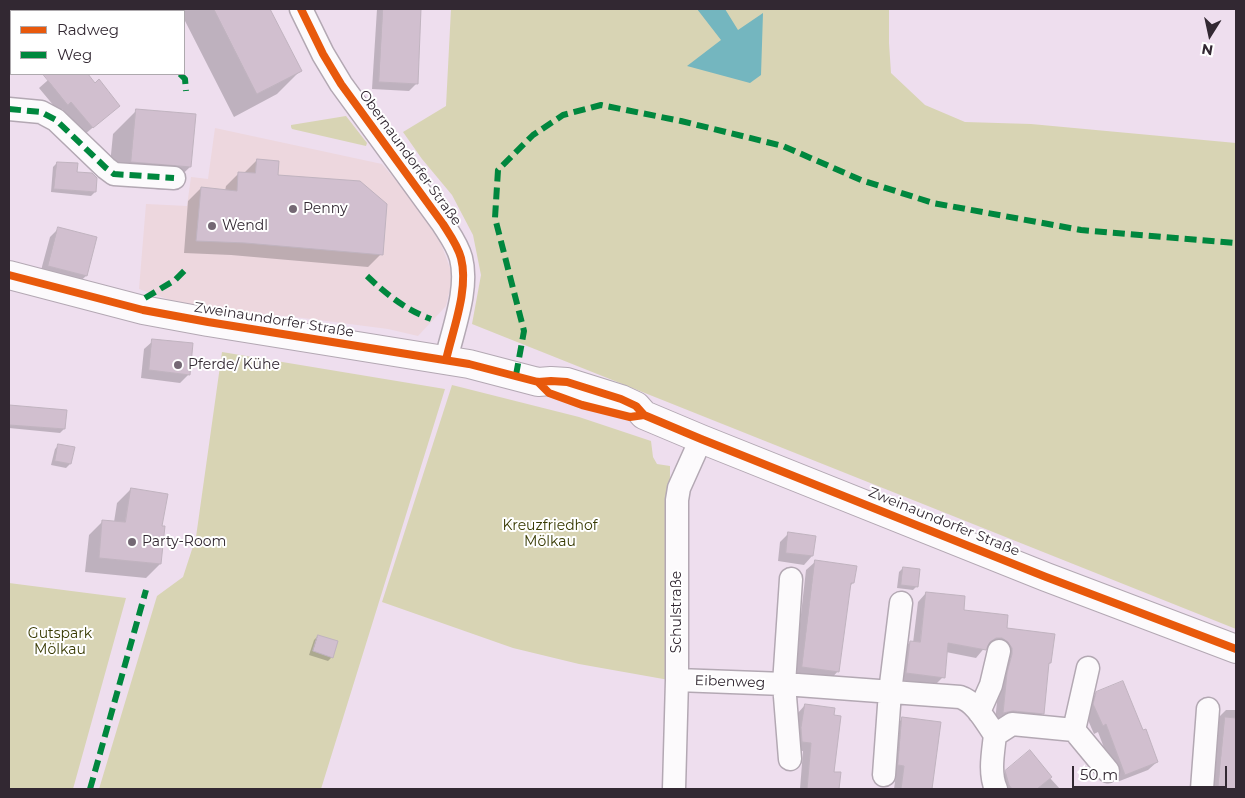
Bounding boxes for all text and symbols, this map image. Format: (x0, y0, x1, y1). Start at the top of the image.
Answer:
legend (10, 10, 185, 75)
north arrow (1185, 10, 1235, 60)
text: Radweg (57, 20, 119, 39)
text: N (1200, 40, 1215, 60)
text: Weg (57, 45, 92, 64)
street label: Obernaundorfer Straße (355, 87, 465, 229)
place label: Penny (303, 201, 348, 217)
marker: Penny (287, 203, 299, 215)
place label: Wendl (222, 218, 268, 234)
marker: Wendl (206, 220, 218, 232)
street label: Zweinaundorfer Straße (193, 299, 355, 341)
place label: Pferde/ Kühe (188, 357, 280, 373)
marker: Pferde/ Kühe (172, 359, 184, 371)
street label: Zweinaundorfer Straße (866, 484, 1022, 560)
park label: Kreuzfriedhof Mölkau (502, 518, 598, 550)
place label: Party-Room (142, 534, 226, 550)
marker: Party-Room (126, 536, 138, 548)
street label: Schulstraße (669, 571, 685, 653)
park label: Gutspark Mölkau (28, 626, 92, 658)
street label: Eibenweg (694, 672, 766, 692)
scale bar (1075, 756, 1230, 788)
text: 50 m (1080, 765, 1118, 784)

